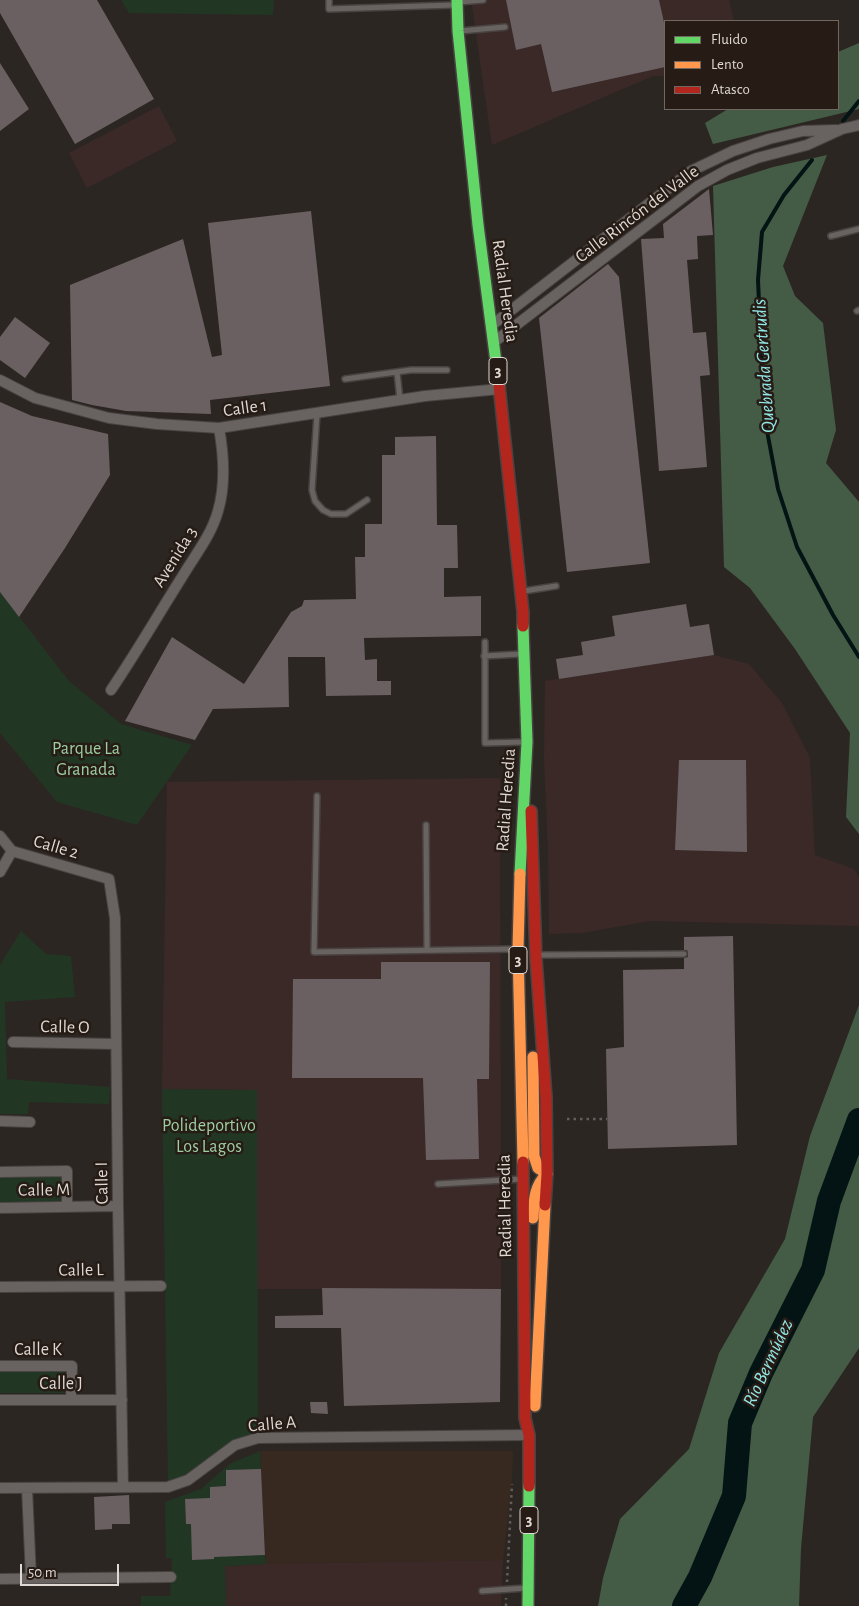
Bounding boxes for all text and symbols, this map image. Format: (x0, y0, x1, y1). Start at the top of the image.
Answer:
legend (664, 20, 839, 110)
text: Fluido (711, 32, 748, 47)
text: Lento (711, 57, 744, 72)
text: Atasco (711, 82, 750, 97)
street label: Calle Rincón del Valle (571, 161, 703, 267)
street label: Radial Heredia (487, 238, 523, 344)
water label: Quebrada Gertrudis (748, 298, 780, 434)
road number: 3 (489, 358, 507, 384)
street label: Calle 1 (222, 394, 268, 422)
street label: Avenida 3 (148, 523, 202, 591)
park label: Parque La Granada (52, 738, 120, 781)
street label: Radial Heredia (492, 748, 520, 852)
street label: Calle 2 (31, 830, 81, 864)
road number: 3 (509, 946, 527, 974)
street label: Calle O (40, 1016, 90, 1038)
park label: Polideportivo Los Lagos (162, 1115, 256, 1158)
street label: Radial Heredia (493, 1154, 517, 1258)
street label: Calle I (91, 1161, 113, 1205)
street label: Calle M (18, 1179, 70, 1201)
street label: Calle L (58, 1259, 104, 1281)
water label: Río Bermúdez (738, 1316, 798, 1410)
street label: Calle K (14, 1339, 62, 1361)
street label: Calle J (39, 1373, 83, 1395)
street label: Calle A (247, 1411, 297, 1437)
road number: 3 (520, 1506, 538, 1534)
scale bar (22, 1554, 121, 1586)
text: 50 m (28, 1565, 57, 1580)

